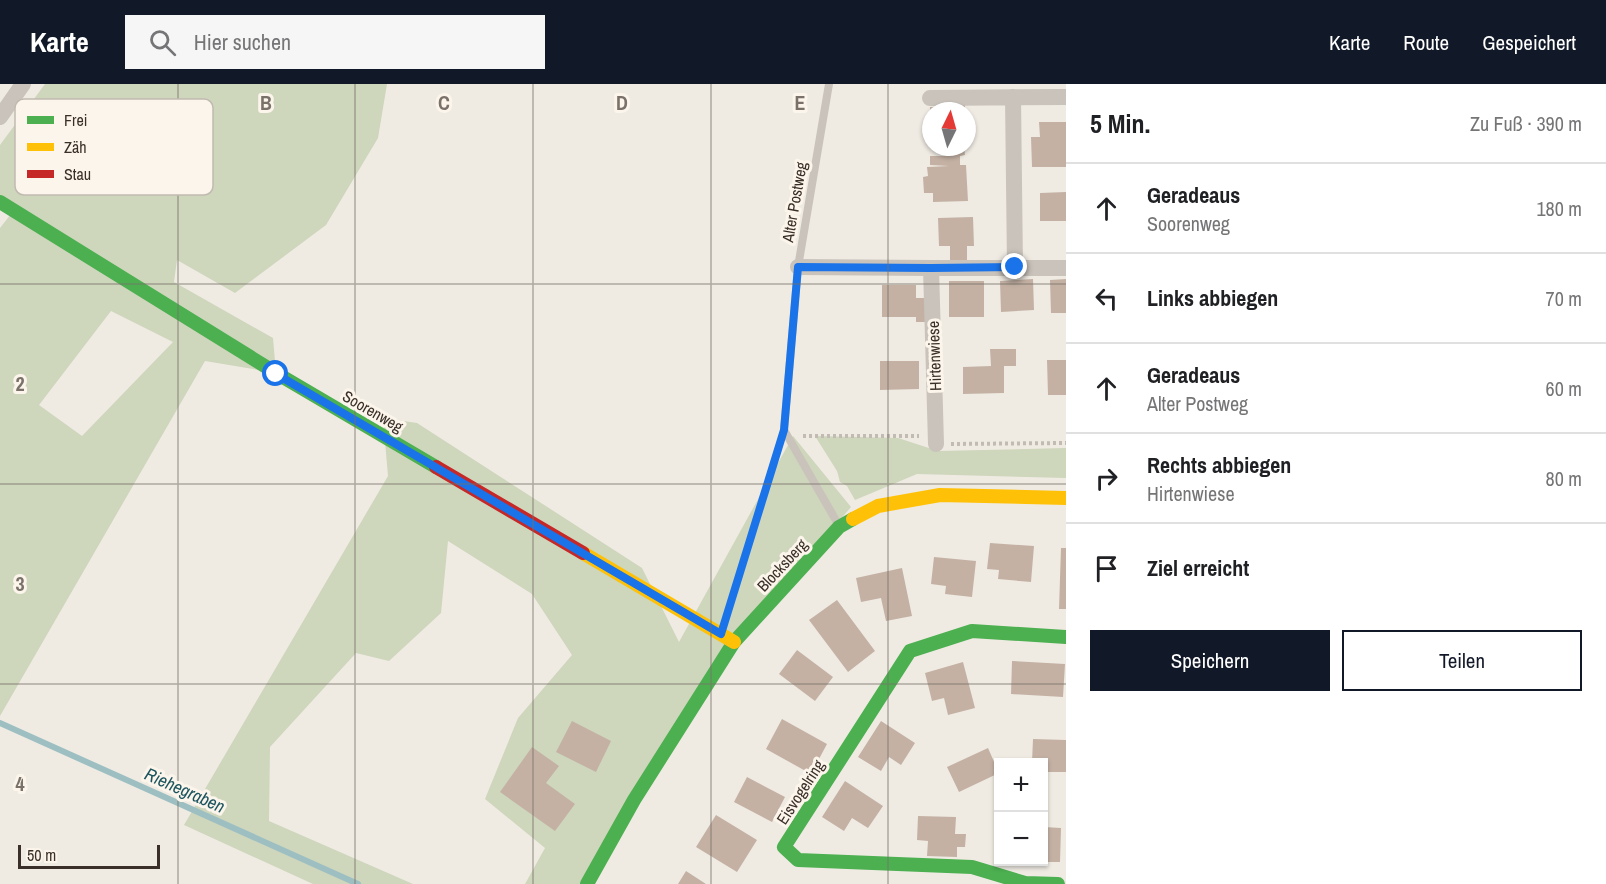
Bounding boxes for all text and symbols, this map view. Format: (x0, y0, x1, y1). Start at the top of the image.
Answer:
search box (125, 15, 545, 69)
text: Karte (30, 23, 89, 61)
icon: search (146, 26, 179, 59)
text: Hier suchen (194, 27, 291, 57)
text: Karte (1329, 28, 1370, 57)
text: Route (1403, 28, 1449, 57)
text: Gespeichert (1482, 28, 1576, 57)
text: B (260, 89, 272, 116)
text: C (438, 89, 450, 116)
text: D (616, 89, 628, 116)
text: E (795, 89, 806, 116)
legend (15, 99, 213, 195)
north arrow (922, 102, 976, 156)
text: 5 Min. (1090, 106, 1150, 141)
text: Frei (64, 109, 87, 131)
text: Zu Fuß · 390 m (1470, 110, 1582, 137)
text: Zäh (64, 136, 87, 158)
street label: Alter Postweg (776, 160, 812, 245)
text: Stau (64, 163, 91, 185)
text: Geradeaus (1147, 180, 1240, 210)
icon: ahead (1090, 192, 1123, 225)
text: 180 m (1536, 195, 1582, 222)
text: Soorenweg (1147, 210, 1230, 237)
route end (1001, 253, 1027, 279)
icon: left (1090, 282, 1123, 315)
text: Links abbiegen (1147, 283, 1278, 313)
text: 70 m (1546, 285, 1582, 312)
street label: Hirtenwiese (922, 321, 946, 391)
route start (262, 360, 288, 386)
text: Geradeaus (1147, 360, 1240, 390)
text: 2 (15, 370, 25, 397)
icon: ahead (1090, 372, 1123, 405)
text: 60 m (1546, 375, 1582, 402)
street label: Soorenweg (339, 385, 408, 437)
text: Alter Postweg (1147, 390, 1248, 417)
text: Rechts abbiegen (1147, 450, 1291, 480)
icon: right (1090, 462, 1123, 495)
text: 80 m (1546, 465, 1582, 492)
text: Hirtenwiese (1147, 480, 1235, 507)
street label: Blocksberg (752, 533, 813, 596)
icon: arrive (1090, 552, 1123, 585)
text: Ziel erreicht (1147, 553, 1249, 583)
text: 3 (15, 570, 25, 597)
button: Speichern (1090, 630, 1330, 691)
button: Teilen (1342, 630, 1582, 691)
street label: Eisvogelring (771, 755, 829, 829)
map controls (994, 758, 1048, 866)
button: + (994, 758, 1048, 812)
water label: Riehegraben (141, 761, 229, 819)
text: 4 (15, 770, 25, 797)
button: − (994, 812, 1048, 866)
scale bar (18, 842, 160, 870)
text: 50 m (27, 844, 56, 866)

